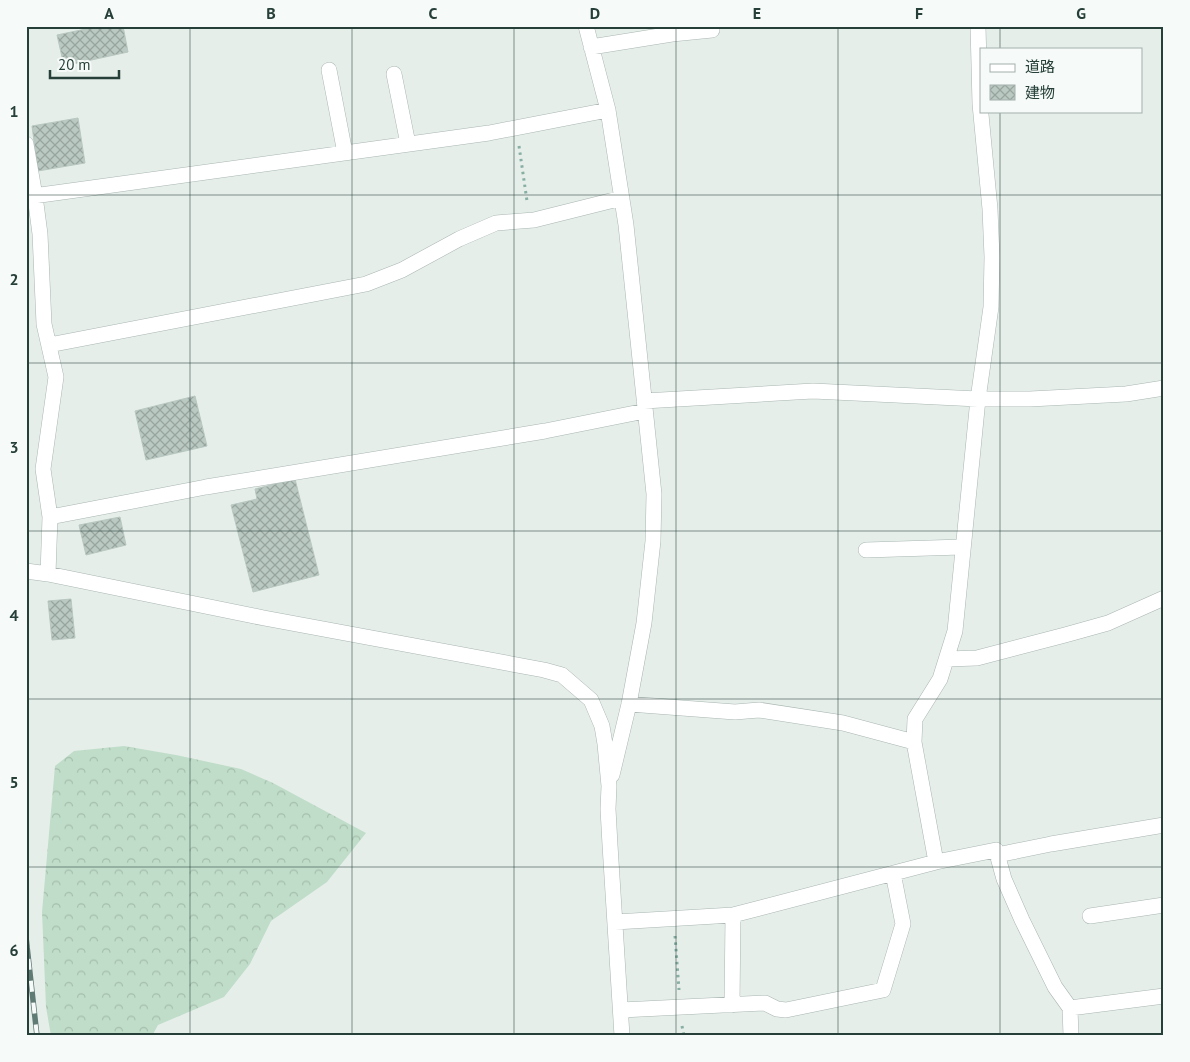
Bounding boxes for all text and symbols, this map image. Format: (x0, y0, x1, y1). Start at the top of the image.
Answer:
text: A (104, 3, 114, 23)
text: B (266, 3, 276, 23)
text: C (429, 3, 438, 23)
text: D (590, 3, 600, 23)
text: E (753, 3, 761, 23)
text: F (915, 3, 923, 23)
text: G (1076, 3, 1086, 23)
scale bar (50, 48, 119, 80)
legend (980, 48, 1142, 112)
text: 20 m (58, 55, 91, 74)
text: 道路 (1025, 57, 1055, 76)
text: 建物 (1025, 83, 1055, 102)
text: 1 (9, 101, 19, 121)
text: 2 (9, 269, 19, 289)
text: 3 (9, 437, 19, 457)
text: 4 (9, 605, 19, 625)
text: 5 (9, 772, 19, 792)
text: 6 (9, 940, 19, 960)

